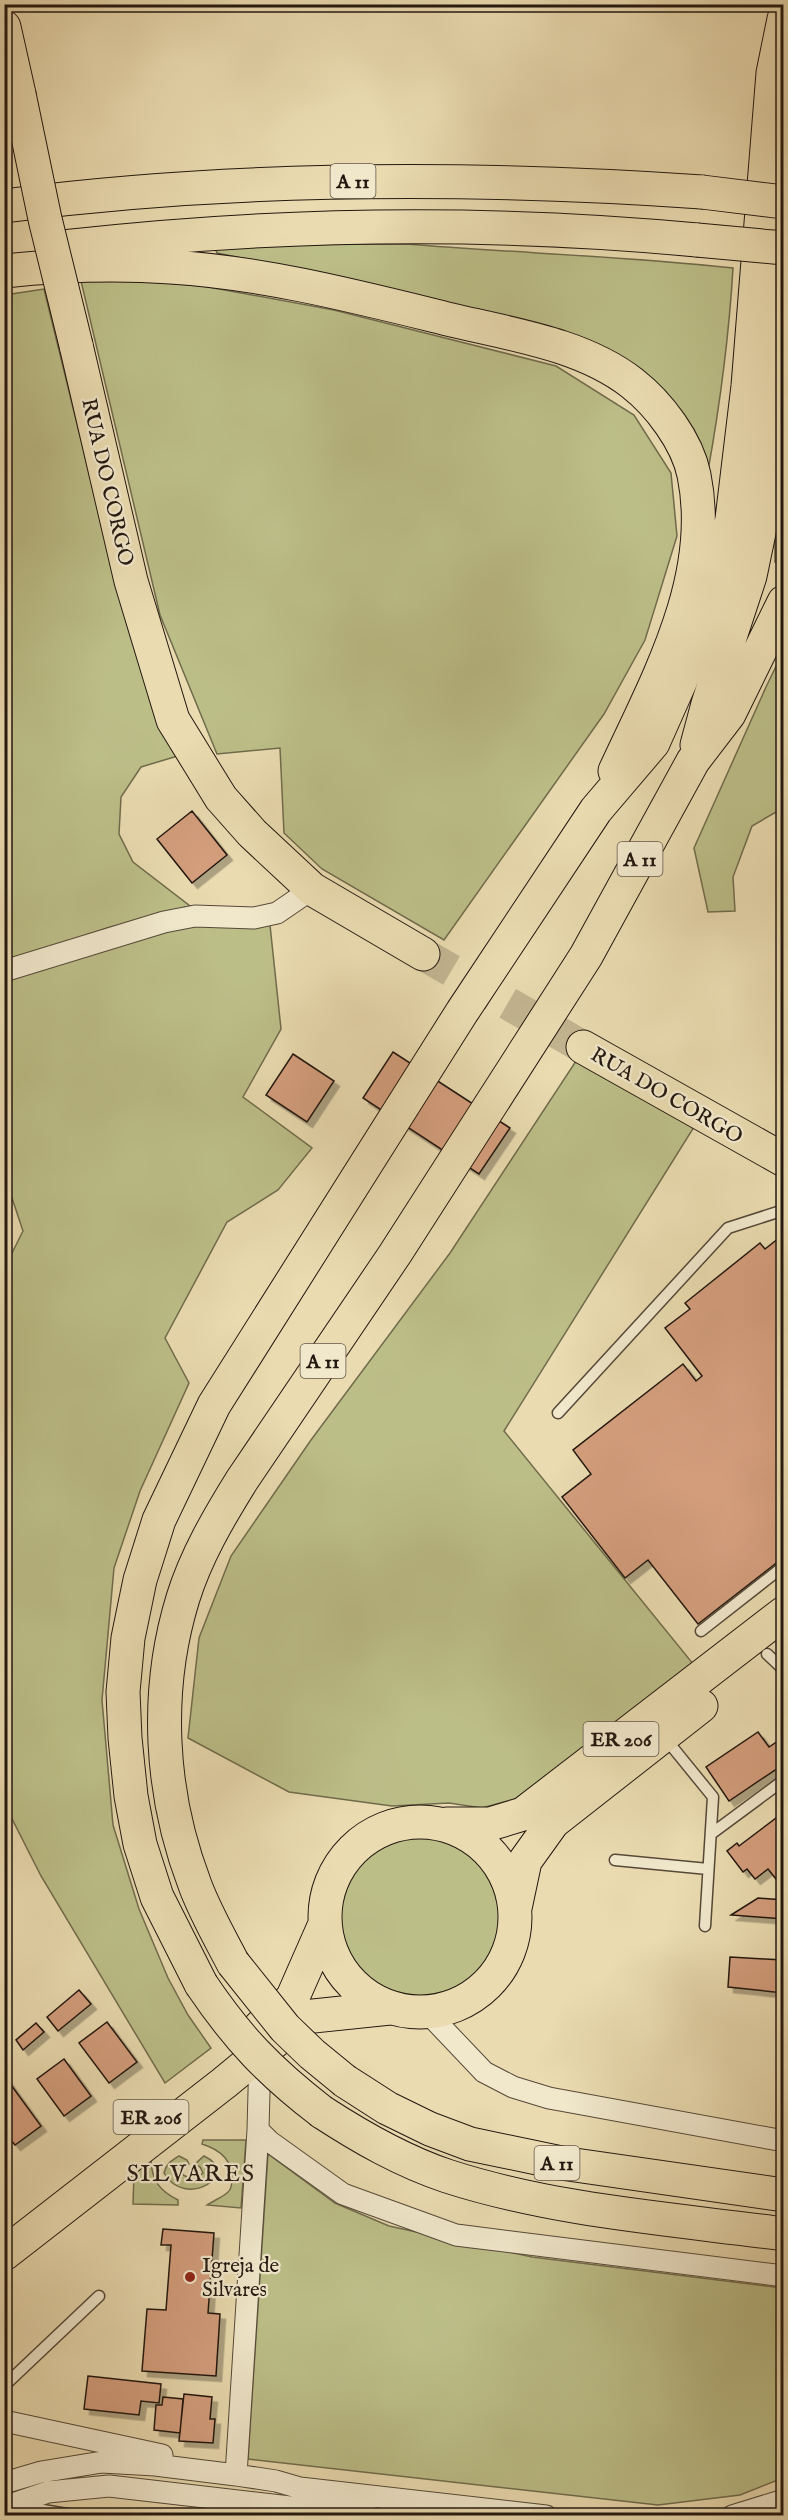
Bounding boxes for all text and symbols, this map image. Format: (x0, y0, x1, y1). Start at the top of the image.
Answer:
road number: A 11 (330, 164, 376, 198)
street label: RUA DO CORGO (74, 396, 139, 569)
road number: A 11 (618, 842, 662, 876)
street label: RUA DO CORGO (585, 1042, 747, 1151)
road number: A 11 (300, 1344, 346, 1378)
road number: ER 206 (584, 1722, 658, 1756)
road number: ER 206 (114, 2100, 188, 2134)
road number: A 11 (534, 2146, 580, 2180)
district label: SILVARES (127, 2159, 255, 2190)
place label: Igreja de Silvares (202, 2253, 280, 2304)
marker: Igreja de Silvares (183, 2270, 197, 2284)

